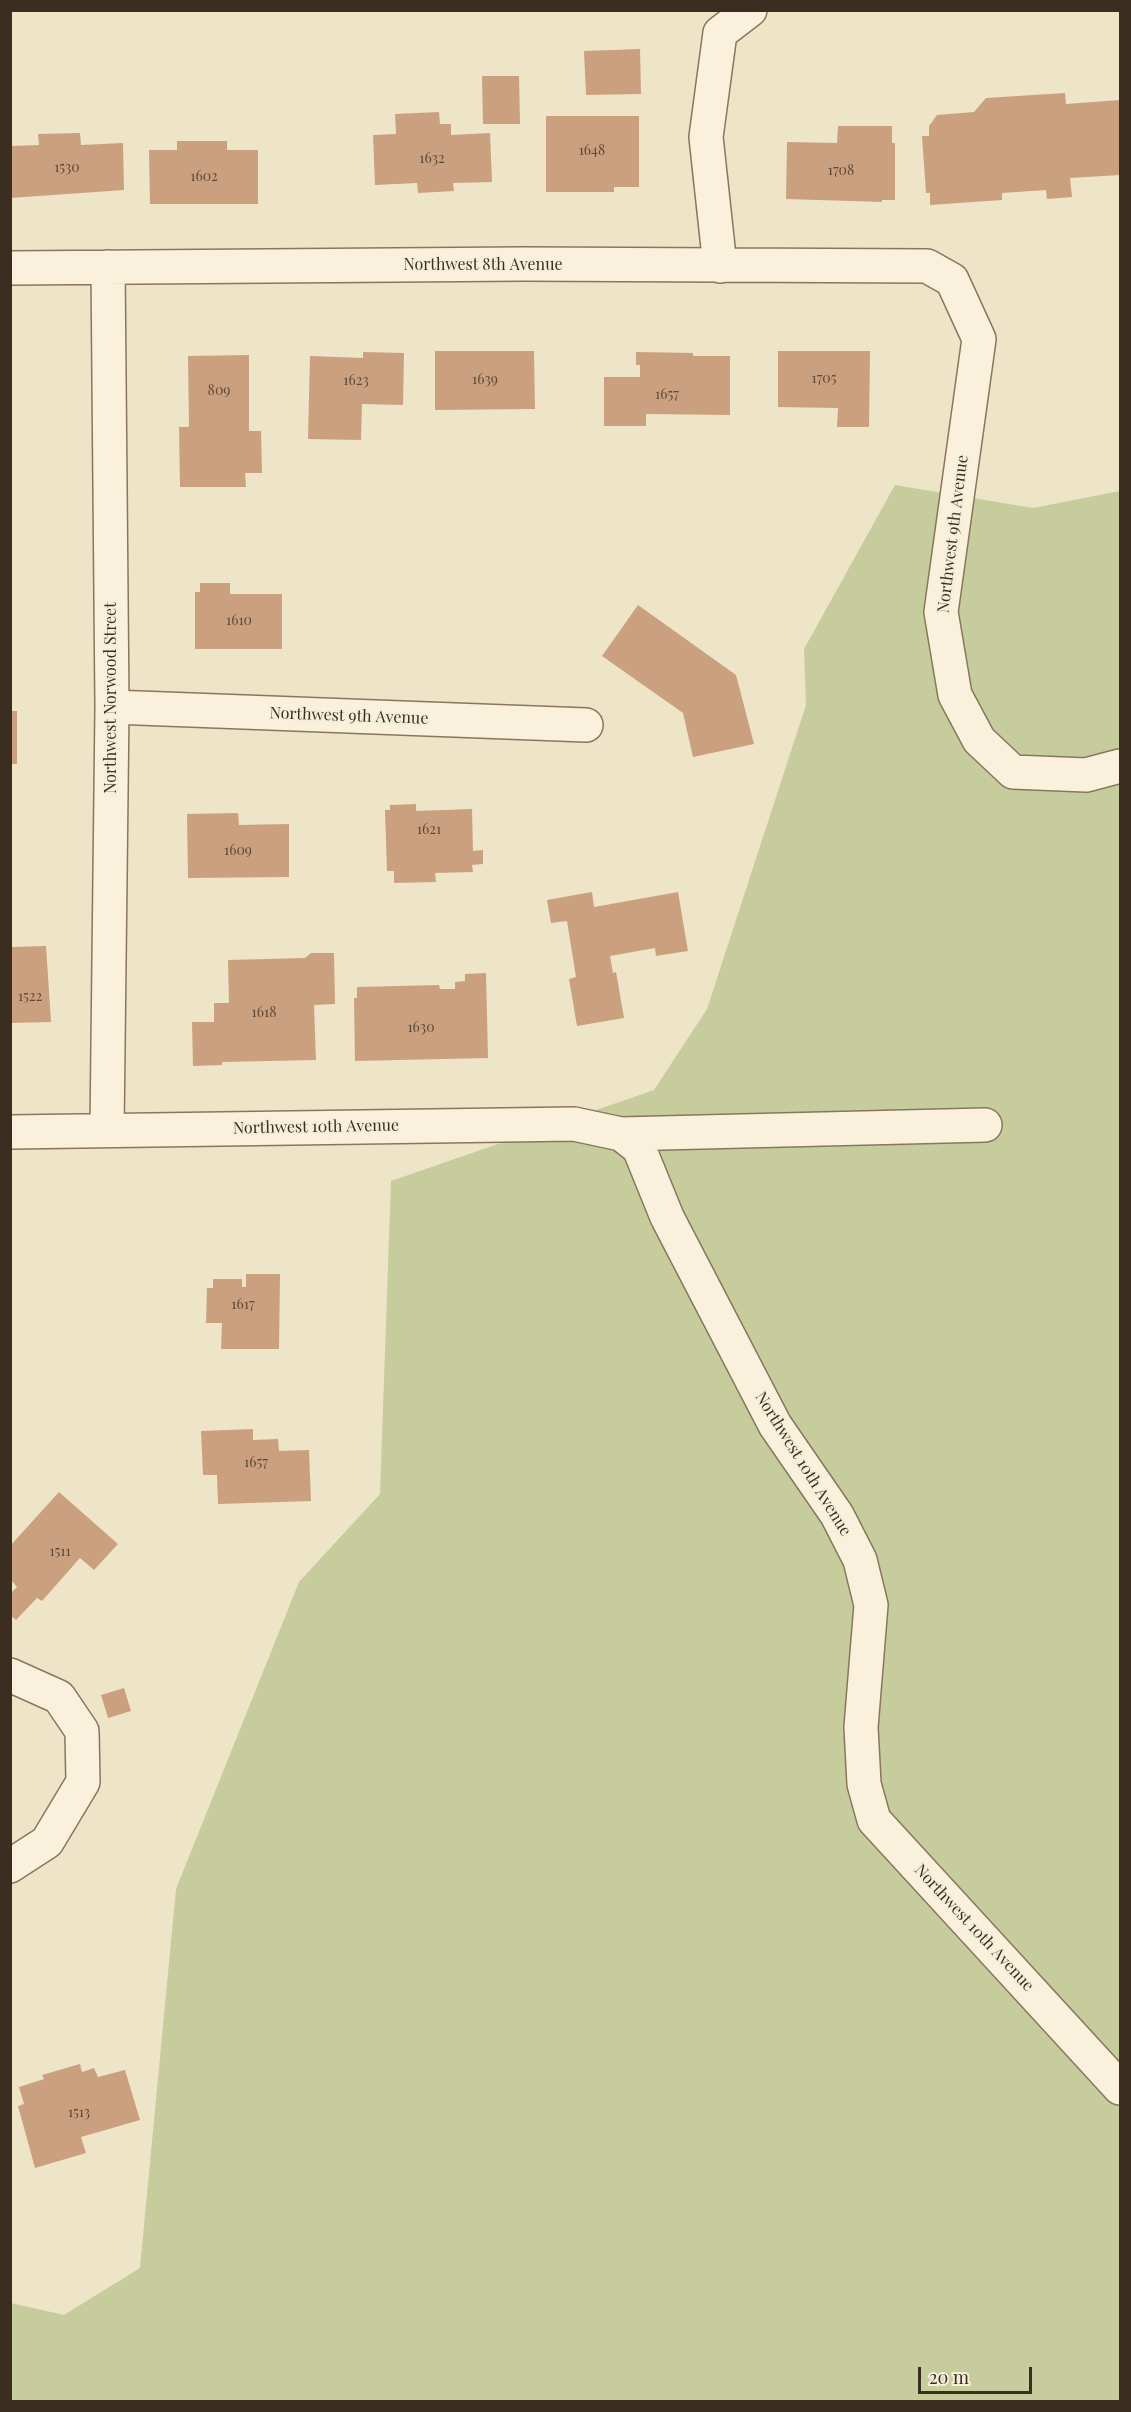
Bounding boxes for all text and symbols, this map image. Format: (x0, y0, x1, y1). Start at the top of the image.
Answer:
house number: 1648 (579, 143, 605, 159)
house number: 1632 (419, 151, 445, 167)
house number: 1530 (54, 160, 80, 176)
house number: 1708 (828, 163, 854, 179)
house number: 1602 (190, 169, 218, 185)
street label: Northwest 8th Avenue (403, 255, 563, 275)
house number: 1705 (811, 371, 837, 387)
house number: 1639 (472, 372, 498, 388)
house number: 1623 (343, 373, 369, 389)
house number: 809 (208, 383, 230, 399)
house number: 1657 (655, 387, 679, 403)
street label: Northwest 9th Avenue (934, 454, 972, 614)
street label: Northwest Norwood Street (101, 602, 121, 794)
house number: 1610 (226, 613, 252, 629)
street label: Northwest 9th Avenue (269, 704, 429, 728)
house number: 1621 (417, 822, 441, 838)
house number: 1609 (224, 843, 252, 859)
house number: 1522 (18, 989, 42, 1005)
house number: 1618 (252, 1005, 276, 1021)
house number: 1630 (407, 1020, 435, 1036)
street label: Northwest 10th Avenue (233, 1116, 399, 1138)
house number: 1617 (231, 1297, 255, 1313)
street label: Northwest 10th Avenue (751, 1388, 855, 1540)
house number: 1657 (244, 1455, 268, 1471)
house number: 1511 (49, 1544, 71, 1560)
street label: Northwest 10th Avenue (910, 1861, 1038, 1995)
house number: 1513 (68, 2105, 90, 2121)
scale bar (921, 2355, 1035, 2393)
text: 20 m (929, 2365, 969, 2389)

